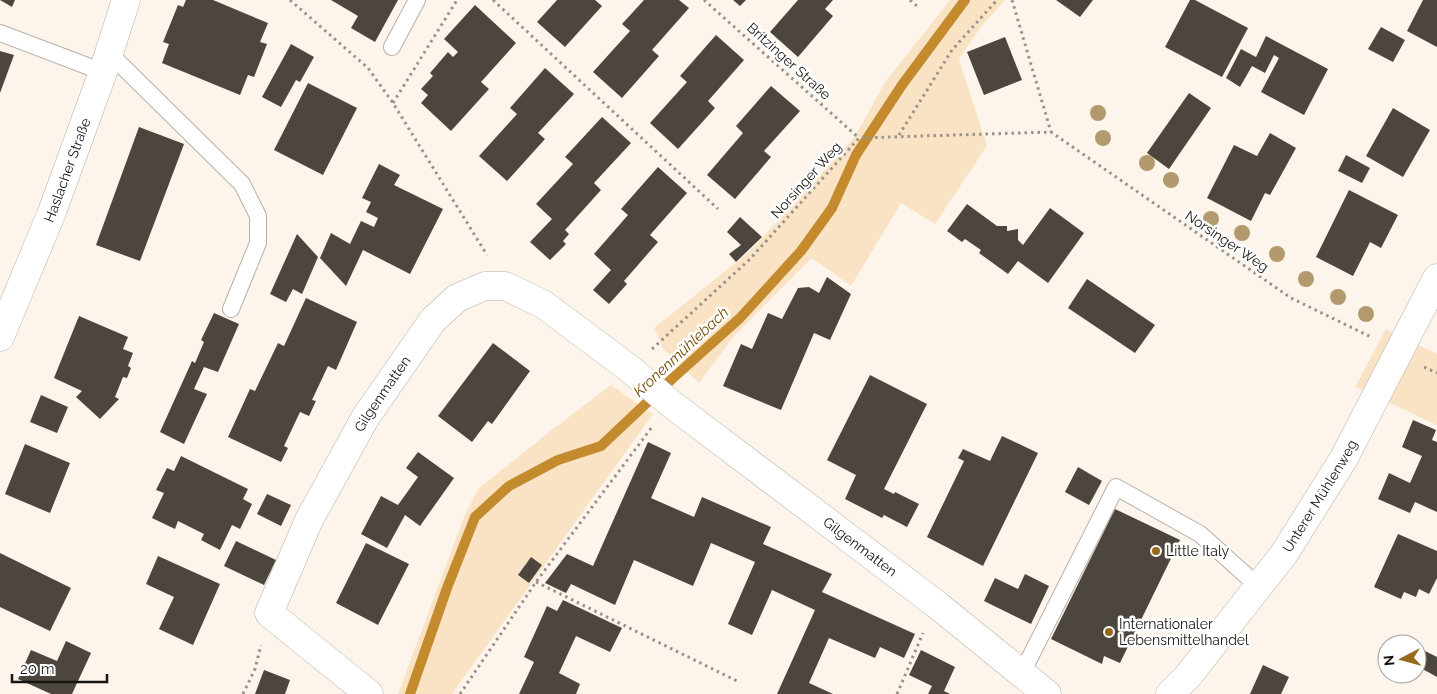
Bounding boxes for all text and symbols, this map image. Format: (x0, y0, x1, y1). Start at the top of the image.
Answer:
street label: Britzinger Straße (744, 19, 834, 103)
street label: Haslacher Straße (41, 116, 94, 225)
street label: Norsinger Weg (768, 139, 844, 221)
street label: Norsinger Weg (1182, 207, 1272, 275)
water label: Kronenmühlebach (630, 303, 732, 401)
street label: Gilgenmatten (351, 353, 414, 434)
street label: Unterer Mühlenweg (1279, 437, 1360, 555)
street label: Gilgenmatten (820, 514, 900, 580)
place label: Little Italy (1166, 543, 1229, 559)
marker: Little Italy (1150, 545, 1162, 557)
place label: Internationaler Lebensmittelhandel (1119, 616, 1249, 648)
marker: Internationaler Lebensmittelhandel (1103, 626, 1115, 638)
north arrow (1377, 634, 1427, 684)
scale bar (12, 652, 108, 684)
text: N (1381, 654, 1398, 667)
text: 20 m (20, 660, 55, 678)

